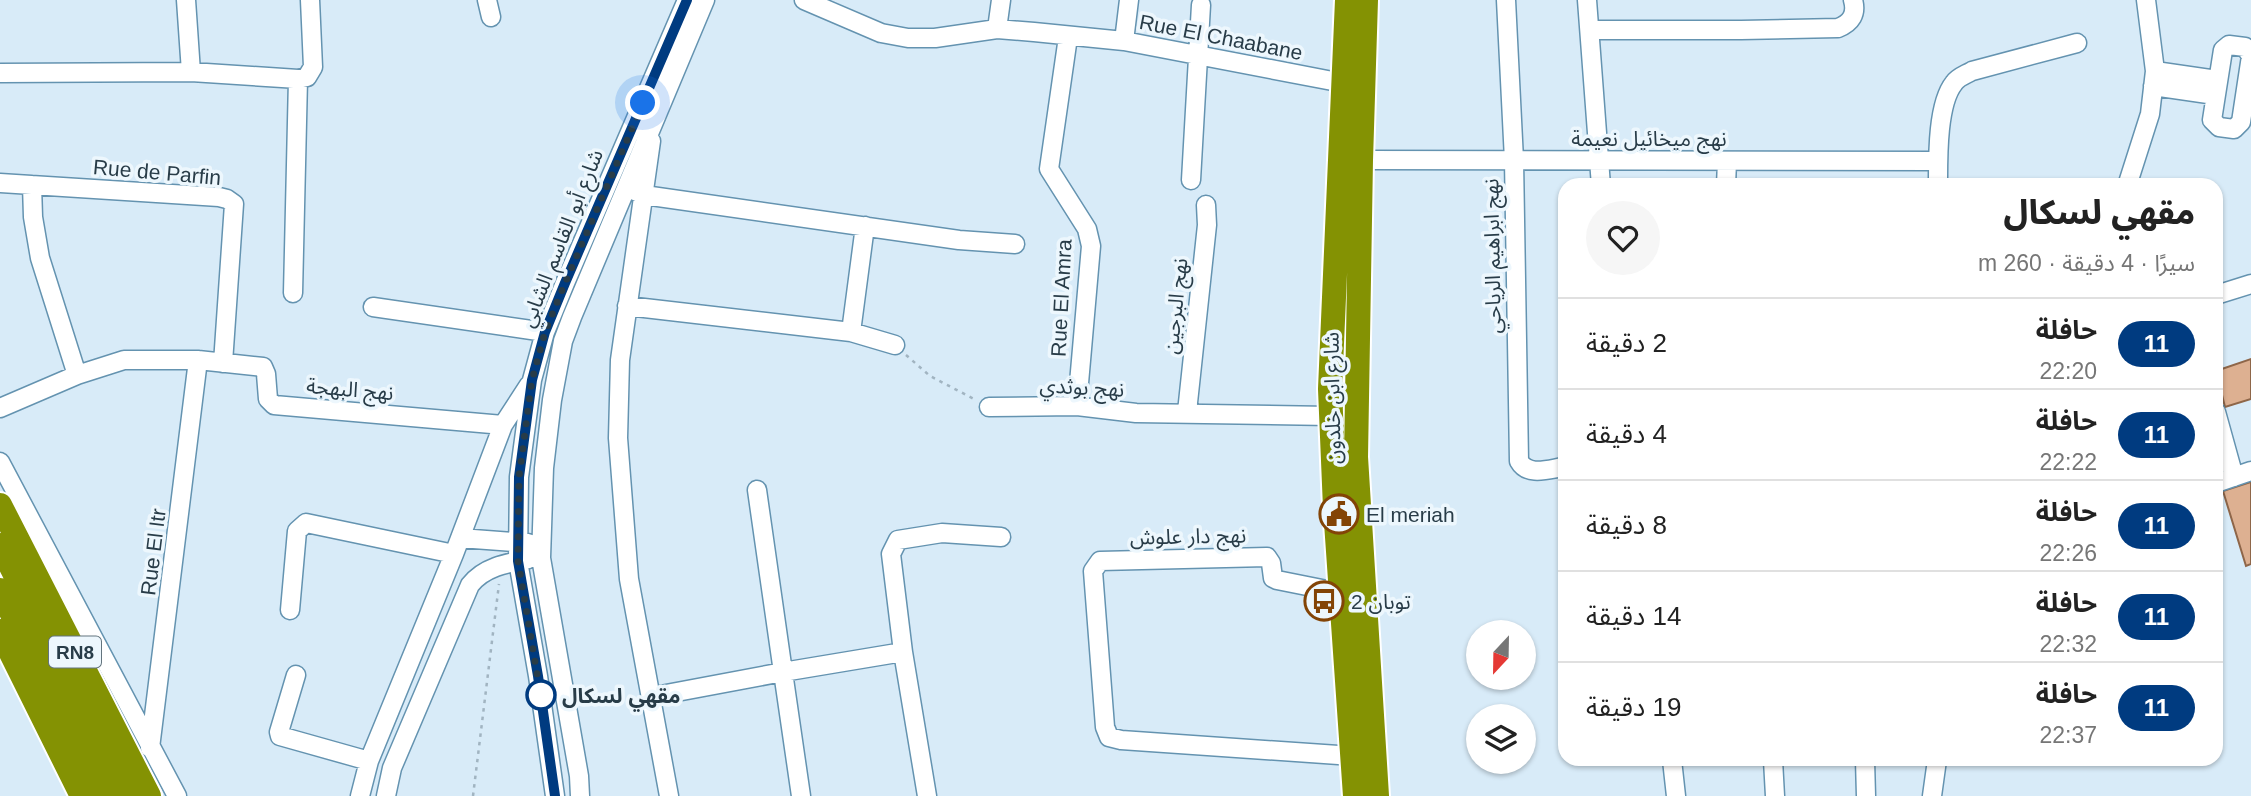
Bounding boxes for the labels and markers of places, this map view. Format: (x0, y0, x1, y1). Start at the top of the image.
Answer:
public building icon: El meriah (1318, 493, 1360, 535)
place label: El meriah (1366, 503, 1455, 526)
bus stop icon: توبان 2 (1303, 580, 1345, 622)
place label: توبان 2 (1351, 590, 1411, 614)
marker: مقهي لسكال (526, 680, 556, 710)
place label: مقهي لسكال (562, 684, 681, 712)

